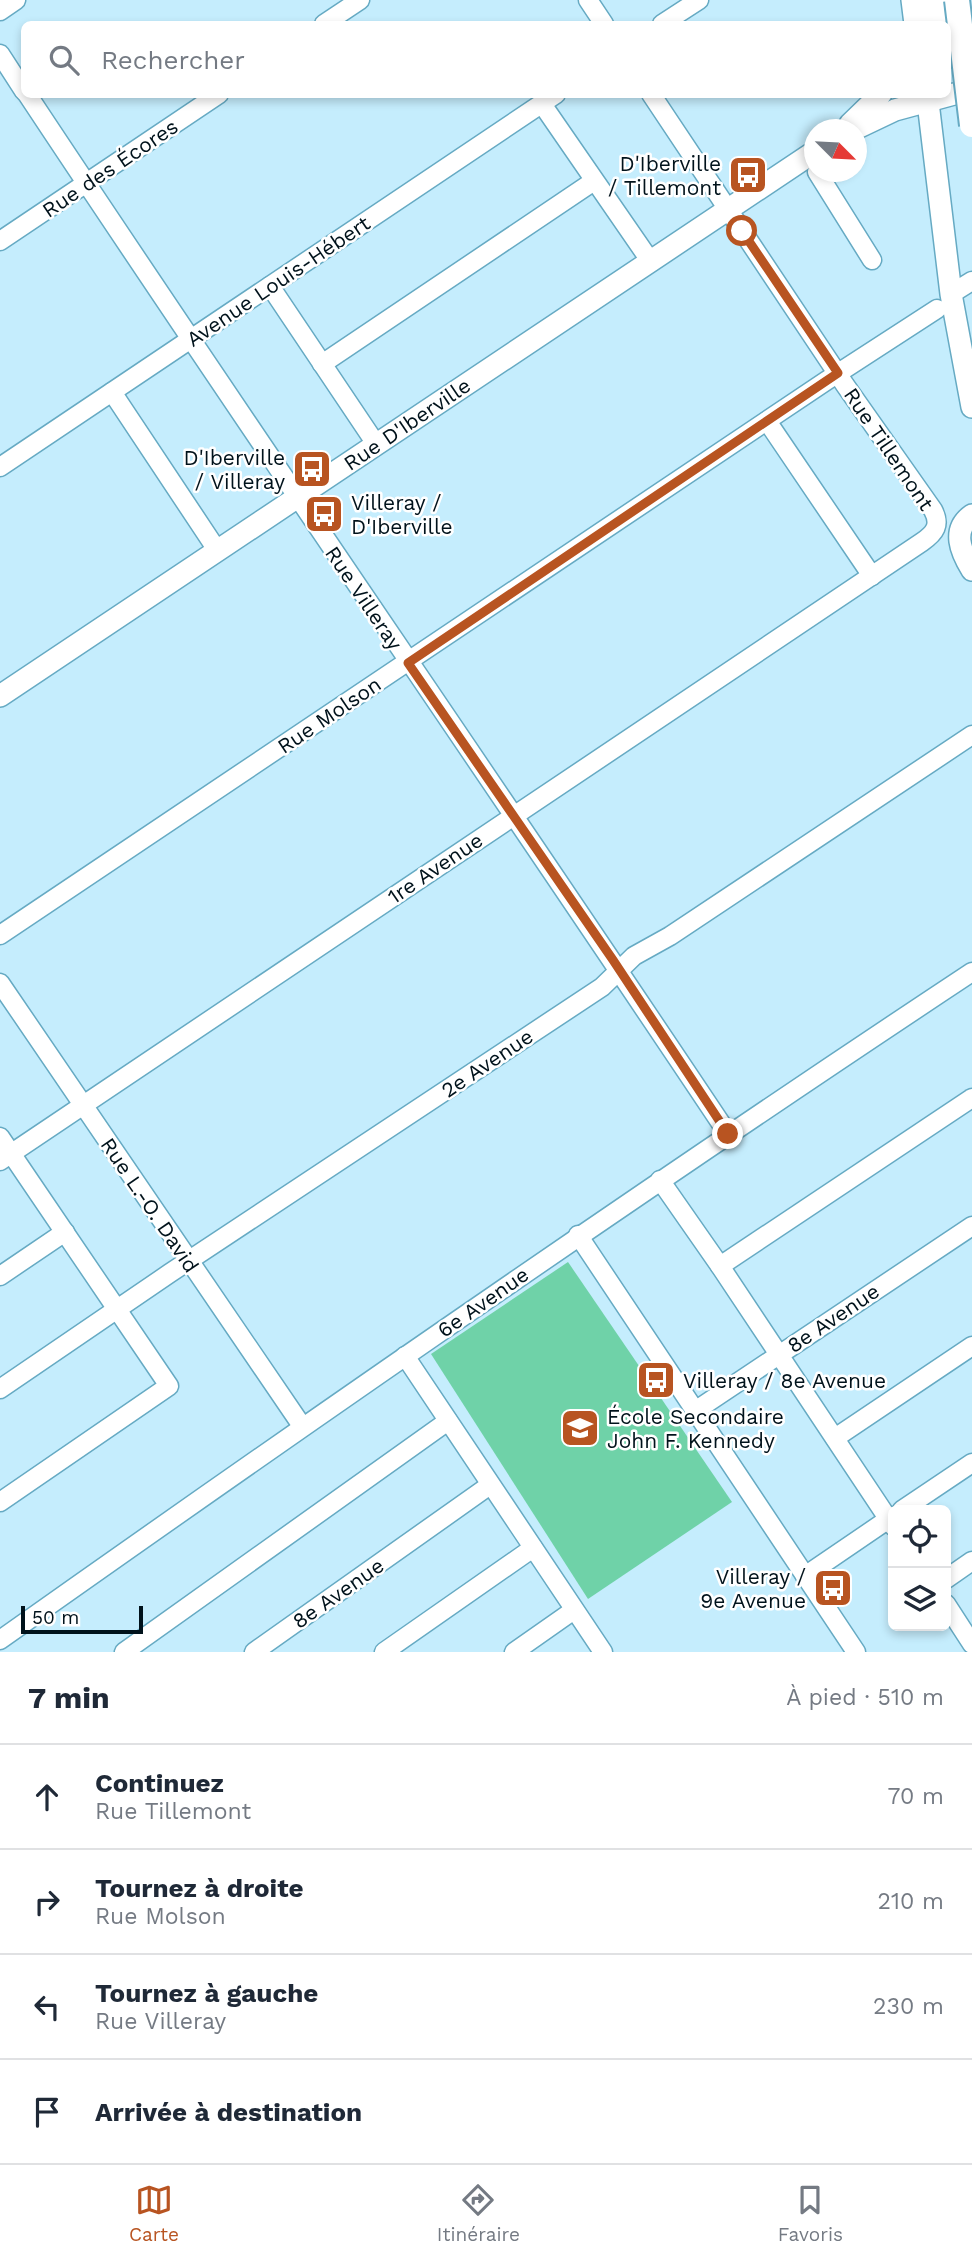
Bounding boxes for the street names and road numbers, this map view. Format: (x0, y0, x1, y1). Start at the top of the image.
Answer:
street label: Rue des Écores (37, 113, 183, 223)
street label: Avenue Louis-Hébert (181, 210, 375, 352)
street label: Rue D'Iberville (339, 372, 475, 476)
street label: Rue Tillemont (839, 383, 939, 515)
street label: Rue Villeray (320, 541, 408, 655)
street label: Rue Molson (273, 671, 385, 759)
street label: 1re Avenue (383, 827, 487, 909)
street label: 2e Avenue (436, 1023, 538, 1103)
street label: Rue L.-O. David (96, 1133, 204, 1277)
street label: 6e Avenue (433, 1262, 533, 1342)
street label: 8e Avenue (782, 1278, 884, 1358)
street label: 8e Avenue (288, 1552, 388, 1634)

